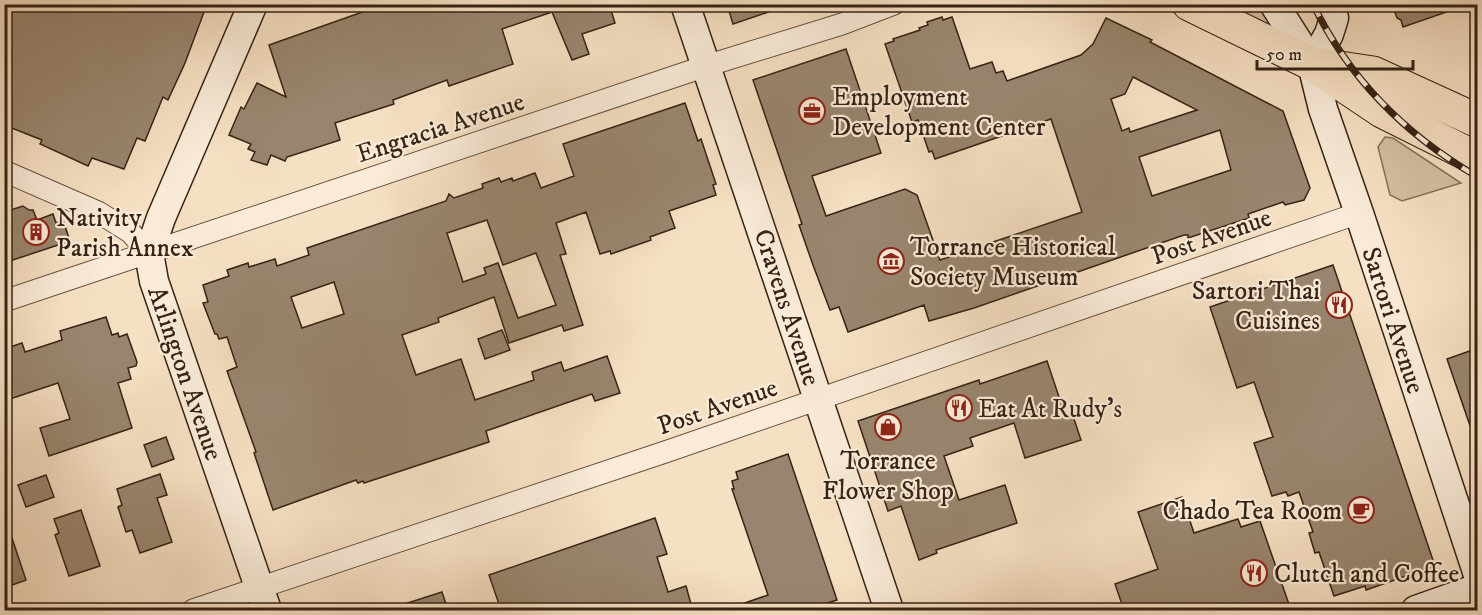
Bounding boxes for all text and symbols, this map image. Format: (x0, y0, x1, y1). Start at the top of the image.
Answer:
scale bar (1257, 33, 1413, 71)
text: 50 m (1266, 44, 1302, 66)
place label: Employment Development Center (832, 81, 1046, 144)
street label: Engracia Avenue (352, 86, 529, 171)
office icon: Employment Development Center (797, 96, 827, 126)
street label: Post Avenue (1147, 201, 1276, 273)
place label: Nativity Parish Annex (56, 202, 194, 265)
building icon: Nativity Parish Annex (21, 217, 51, 247)
street label: Cravens Avenue (746, 225, 827, 390)
place label: Torrance Historical Society Museum (910, 231, 1116, 294)
street label: Sartori Avenue (1353, 243, 1432, 398)
museum icon: Torrance Historical Society Museum (876, 246, 906, 276)
place label: Sartori Thai Cuisines (1192, 275, 1320, 338)
street label: Arlington Avenue (139, 282, 230, 465)
restaurant icon: Sartori Thai Cuisines (1324, 290, 1354, 320)
street label: Post Avenue (653, 371, 782, 443)
restaurant icon: Eat At Rudy's (944, 393, 974, 423)
place label: Eat At Rudy's (978, 393, 1122, 426)
shop icon: Torrance Flower Shop (873, 412, 903, 442)
place label: Torrance Flower Shop (822, 445, 954, 508)
place label: Chado Tea Room (1162, 495, 1342, 528)
cafe icon: Chado Tea Room (1346, 495, 1376, 525)
restaurant icon: Clutch and Coffee (1239, 558, 1269, 588)
place label: Clutch and Coffee (1274, 558, 1459, 591)

